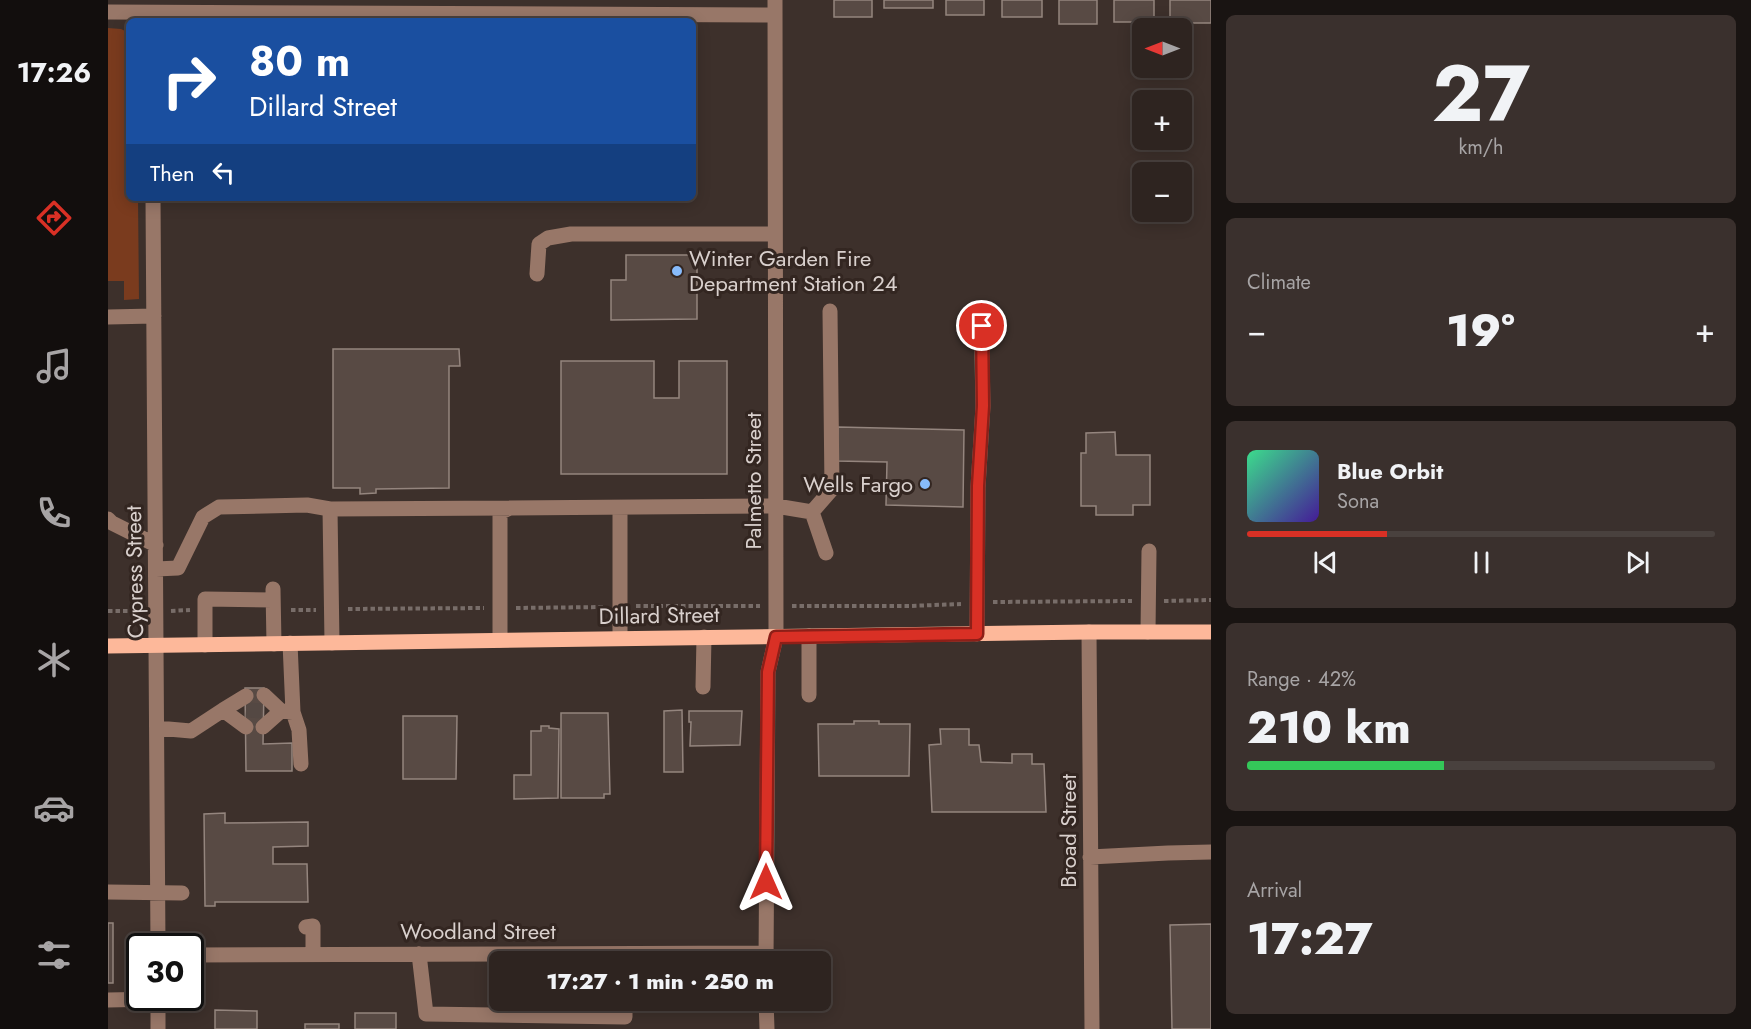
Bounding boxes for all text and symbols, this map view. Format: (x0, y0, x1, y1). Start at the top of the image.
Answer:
north arrow (1132, 18, 1192, 78)
map controls (1132, 18, 1192, 222)
text: 80 m (249, 31, 350, 92)
text: 27 (1432, 38, 1530, 150)
icon: right (150, 42, 228, 120)
text: 17:26 (17, 53, 91, 92)
text: Dillard Street (249, 87, 397, 126)
button: + (1132, 90, 1192, 150)
text: km/h (1458, 133, 1504, 162)
icon: left (207, 156, 240, 189)
text: Then (150, 157, 195, 189)
button: − (1132, 162, 1192, 222)
icon: directions (33, 197, 75, 239)
place label: Winter Garden Fire Department Station 24 (689, 242, 898, 299)
marker: Winter Garden Fire Department Station 24 (670, 264, 684, 278)
text: Climate (1247, 268, 1311, 297)
text: 19° (1446, 298, 1515, 363)
pin (956, 300, 1007, 351)
text: − (1247, 307, 1266, 354)
text: + (1695, 307, 1715, 354)
icon: arrive (965, 309, 998, 342)
icon: music (33, 345, 75, 387)
street label: Palmetto Street (737, 412, 769, 550)
text: Blue Orbit (1337, 455, 1443, 487)
place label: Wells Fargo (803, 468, 913, 500)
marker: Wells Fargo (918, 477, 932, 491)
text: Sona (1337, 487, 1379, 516)
icon: phone (33, 492, 75, 534)
street label: Cypress Street (117, 505, 151, 639)
icon: previous (1309, 546, 1342, 579)
icon: pause (1465, 546, 1498, 579)
icon: next (1621, 546, 1654, 579)
street label: Dillard Street (598, 598, 720, 632)
icon: climate (33, 639, 75, 681)
text: Range · 42% (1247, 665, 1356, 694)
text: 210 km (1247, 695, 1411, 760)
street label: Broad Street (1052, 773, 1084, 888)
icon: car (33, 787, 75, 829)
position arrow (734, 850, 798, 914)
text: Arrival (1247, 876, 1302, 905)
text: 17:27 (1247, 906, 1373, 971)
street label: Woodland Street (400, 915, 556, 947)
speed limit sign: 30 (126, 933, 204, 1011)
icon: filters (33, 934, 75, 976)
text: 17:27 · 1 min · 250 m (546, 965, 774, 997)

